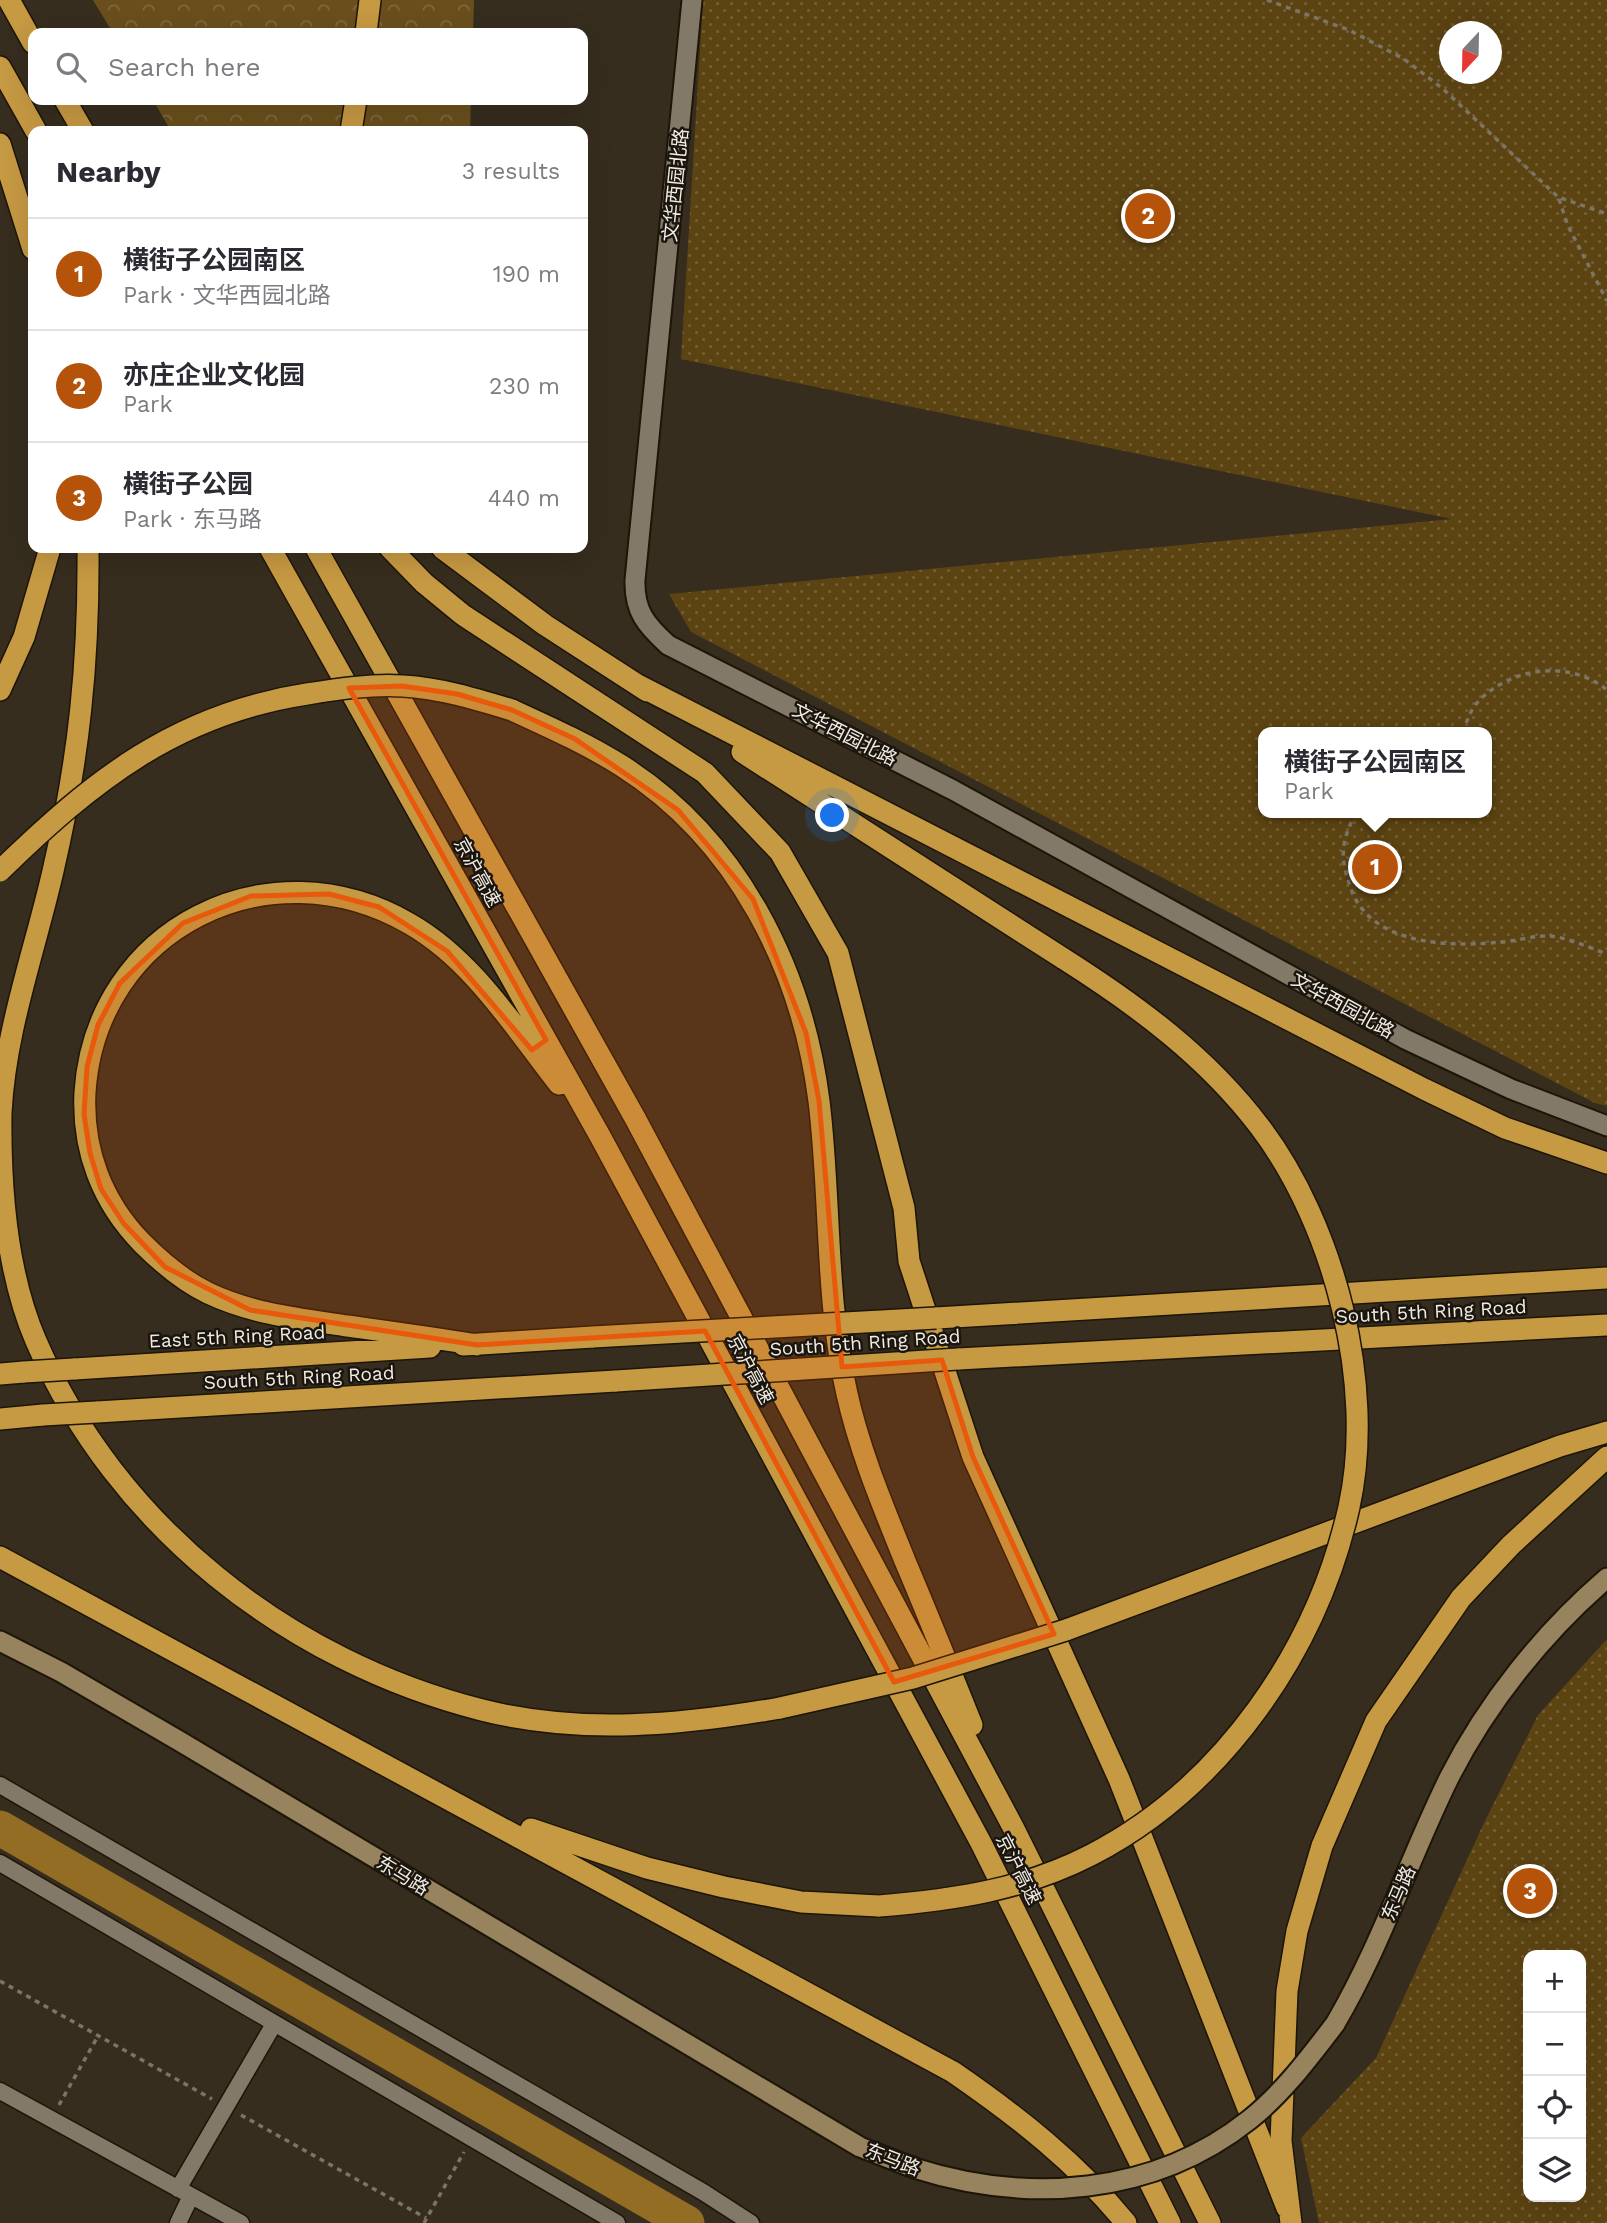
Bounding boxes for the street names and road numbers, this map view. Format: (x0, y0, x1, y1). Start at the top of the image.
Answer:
street label: 文华西园北路 (658, 127, 693, 243)
street label: 文华西园北路 (789, 698, 901, 771)
street label: 京沪高速 (449, 833, 506, 911)
street label: 文华西园北路 (1287, 968, 1398, 1043)
street label: South 5th Ring Road (1335, 1295, 1527, 1328)
street label: East 5th Ring Road (148, 1320, 326, 1353)
street label: South 5th Ring Road (769, 1324, 961, 1361)
street label: 京沪高速 (723, 1330, 779, 1408)
street label: South 5th Ring Road (203, 1361, 395, 1394)
street label: 京沪高速 (991, 1830, 1046, 1908)
street label: 东马路 (372, 1851, 433, 1900)
street label: 东马路 (1377, 1862, 1420, 1924)
street label: 东马路 (862, 2139, 924, 2180)

